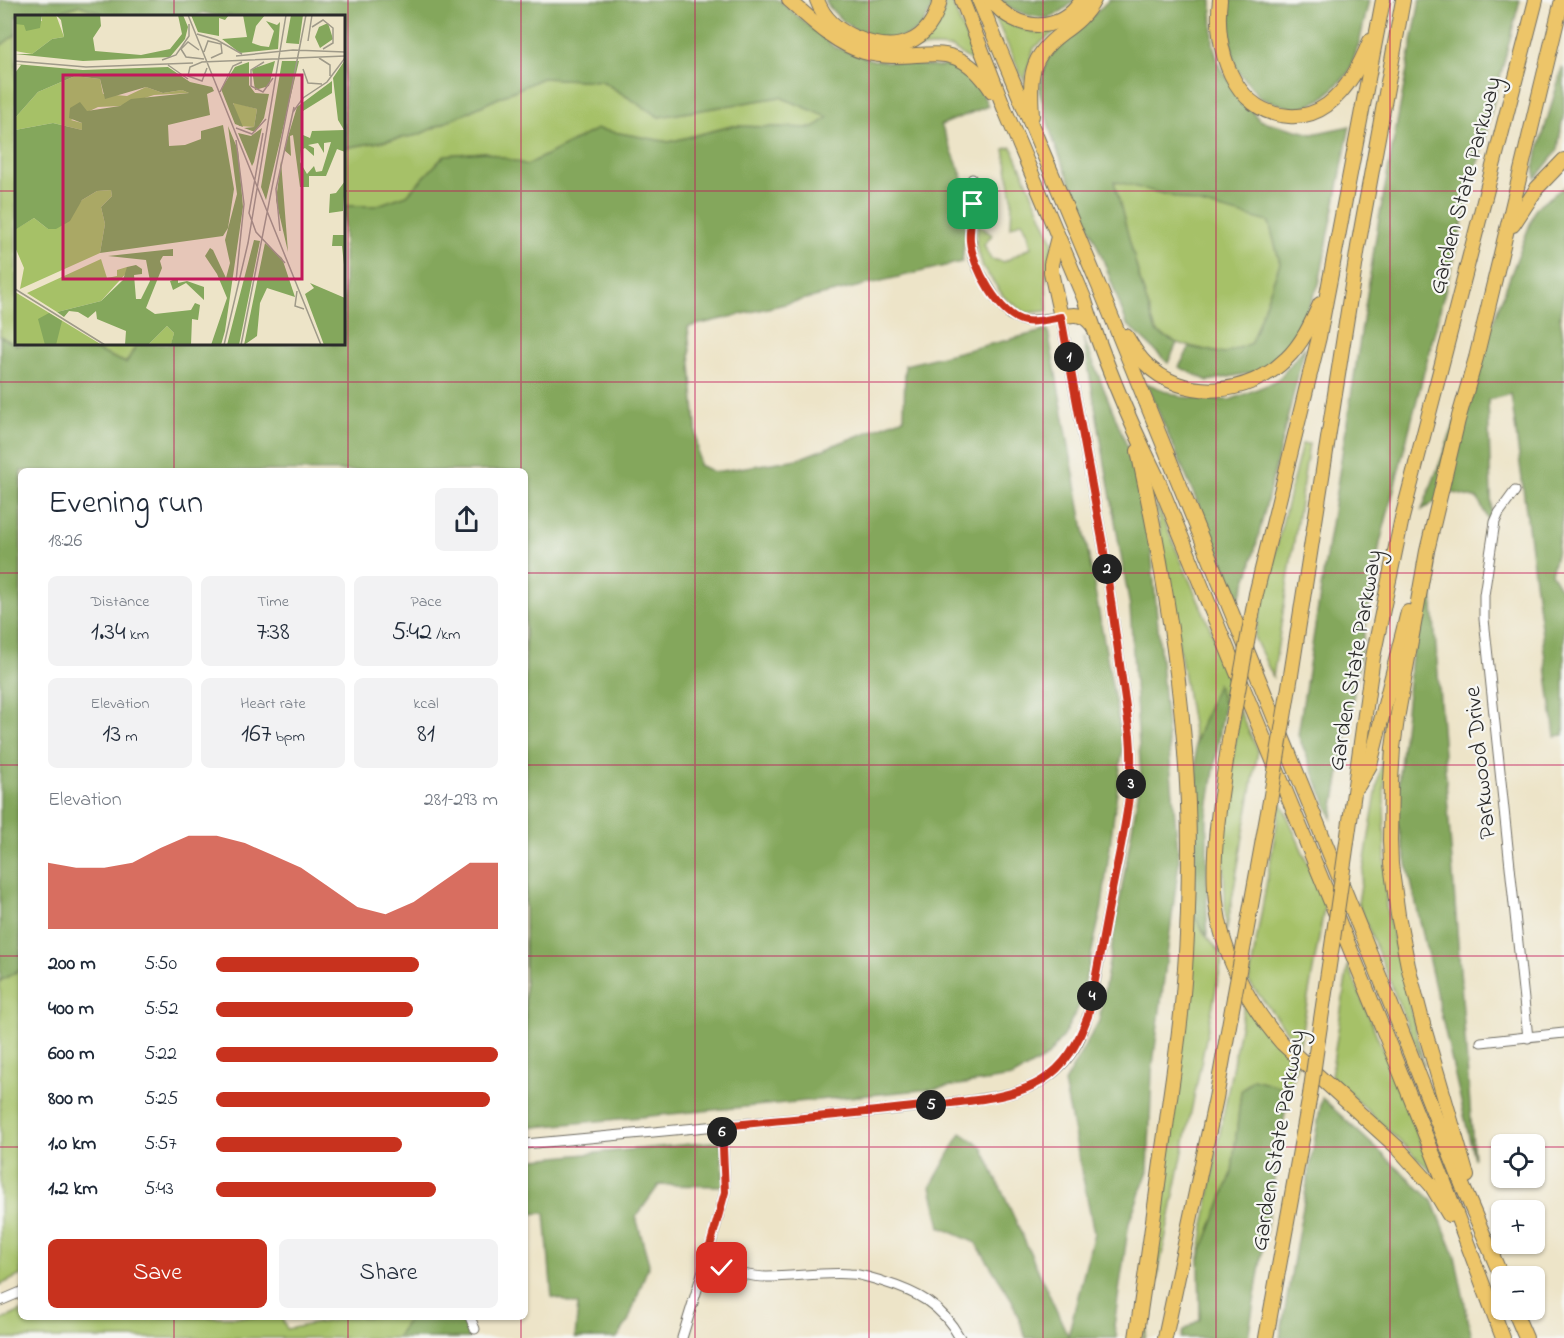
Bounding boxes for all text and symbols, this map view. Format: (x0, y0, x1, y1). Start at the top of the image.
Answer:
inset map (15, 15, 345, 345)
street label: Garden State Parkway (1420, 73, 1513, 299)
pin (947, 178, 998, 229)
icon: arrive (956, 187, 989, 220)
pin: 1 (1054, 342, 1084, 372)
text: 1 (1066, 345, 1072, 369)
text: Evening run (48, 480, 203, 528)
button: share (435, 488, 498, 551)
text: 18:26 (48, 527, 82, 556)
street label: Garden State Parkway (1320, 547, 1394, 774)
pin: 2 (1092, 554, 1122, 584)
text: 2 (1103, 557, 1111, 581)
text: Distance (91, 590, 149, 614)
text: Time (257, 590, 289, 614)
text: Pace (410, 590, 442, 614)
text: 1.34 (91, 614, 126, 652)
text: 7:38 (256, 614, 290, 652)
text: 5:42 (391, 614, 432, 652)
text: km (126, 623, 149, 647)
text: /km (432, 623, 461, 647)
street label: Parkwood Drive (1456, 684, 1507, 841)
text: Elevation (91, 692, 149, 716)
text: Heart rate (240, 692, 306, 716)
text: kcal (413, 692, 439, 716)
text: 13 (102, 716, 121, 754)
text: 167 (241, 716, 271, 754)
text: 81 (417, 716, 435, 754)
text: m (121, 725, 138, 749)
text: bpm (271, 725, 305, 749)
pin: 3 (1116, 769, 1146, 799)
text: 3 (1128, 772, 1134, 796)
text: Elevation (48, 786, 122, 815)
text: 281–293 m (424, 786, 498, 815)
text: 200 m (48, 950, 96, 979)
text: 5:50 (144, 950, 177, 979)
pin: 4 (1077, 981, 1107, 1011)
text: 4 (1089, 984, 1095, 1008)
text: 400 m (48, 995, 94, 1024)
text: 5:52 (144, 995, 179, 1024)
street label: Garden State Parkway (1243, 1027, 1317, 1254)
text: 600 m (48, 1040, 95, 1069)
text: 5:22 (144, 1040, 177, 1069)
text: 800 m (48, 1085, 93, 1114)
text: 5:25 (144, 1085, 179, 1114)
pin: 5 (916, 1090, 946, 1120)
text: 5 (926, 1093, 936, 1117)
pin: 6 (707, 1117, 737, 1147)
text: 6 (718, 1120, 726, 1144)
text: 1.0 km (48, 1130, 96, 1159)
text: 5:57 (144, 1130, 177, 1159)
map controls (1491, 1134, 1545, 1320)
button: locate (1491, 1134, 1545, 1188)
text: 1.2 km (48, 1175, 98, 1204)
text: 5:43 (144, 1175, 174, 1204)
button: + (1491, 1200, 1545, 1254)
button: Save (48, 1239, 267, 1308)
button: Share (279, 1239, 498, 1308)
pin (696, 1242, 747, 1293)
icon: check (705, 1251, 738, 1284)
button: − (1491, 1266, 1545, 1320)

